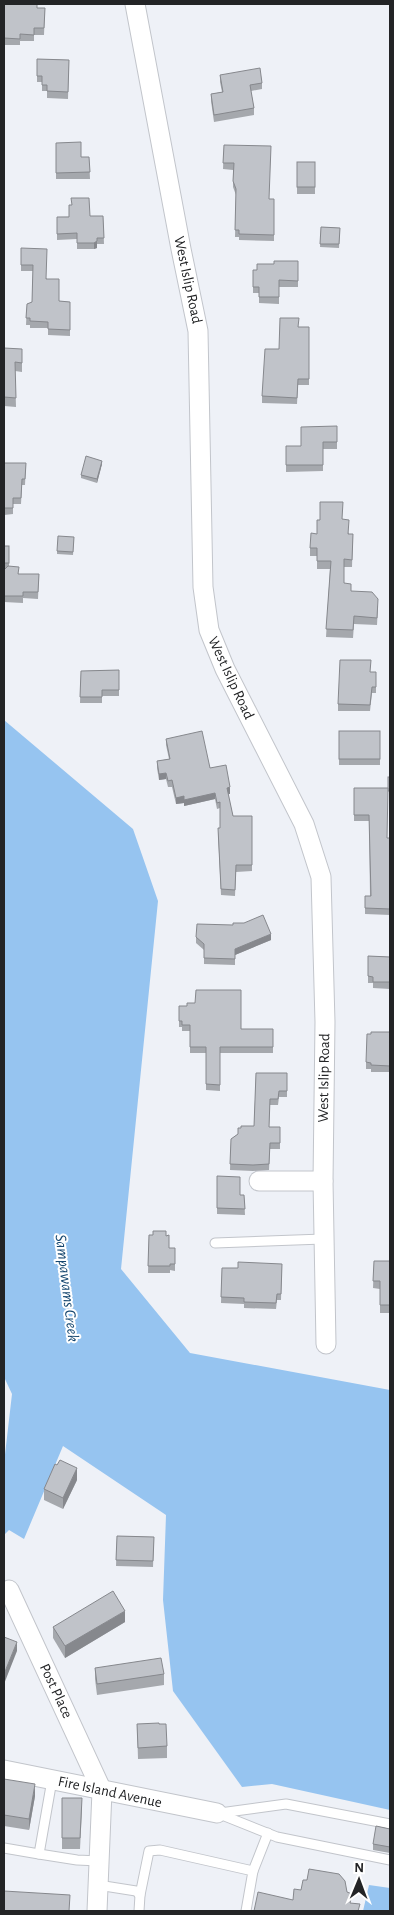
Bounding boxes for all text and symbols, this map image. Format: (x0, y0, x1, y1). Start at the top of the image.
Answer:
street label: West Islip Road (171, 235, 205, 325)
street label: West Islip Road (205, 634, 257, 722)
street label: West Islip Road (316, 1033, 332, 1123)
water label: Sampawams Creek (51, 1233, 82, 1343)
street label: Post Place (37, 1661, 75, 1721)
street label: Fire Island Avenue (57, 1774, 163, 1810)
north arrow (334, 1855, 384, 1905)
text: N (354, 1861, 364, 1875)

